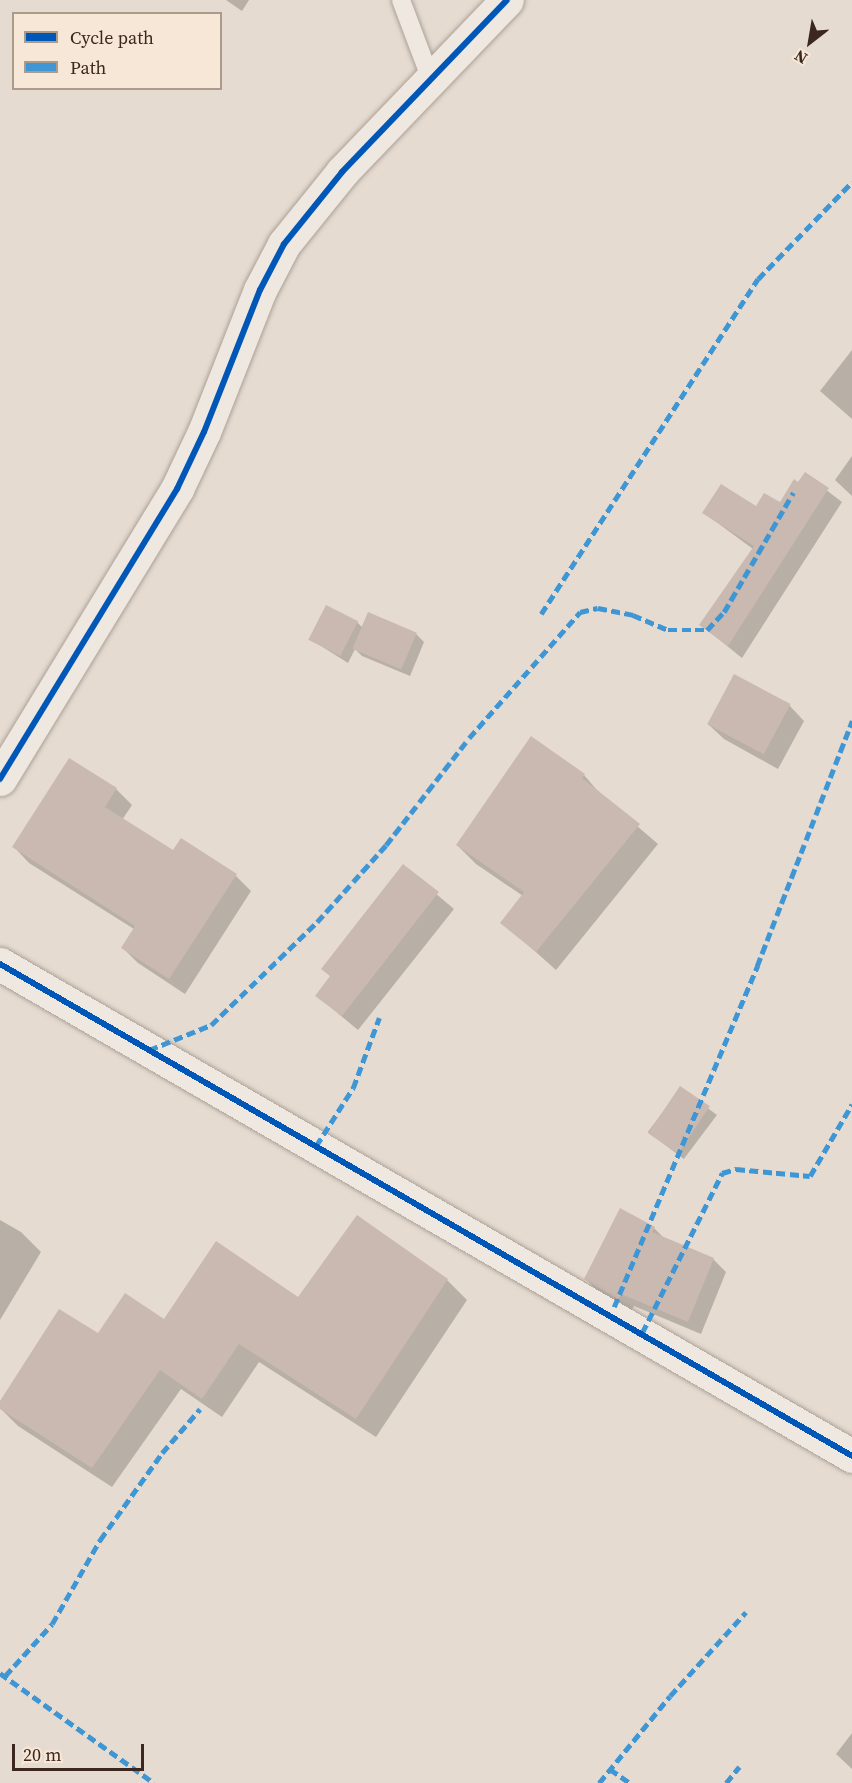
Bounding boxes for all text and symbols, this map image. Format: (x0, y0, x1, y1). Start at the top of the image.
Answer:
legend (12, 12, 222, 90)
north arrow (780, 12, 840, 72)
text: Cycle path (70, 25, 154, 50)
text: N (790, 45, 811, 70)
text: Path (70, 55, 106, 80)
scale bar (15, 1732, 147, 1770)
text: 20 m (23, 1742, 61, 1767)

